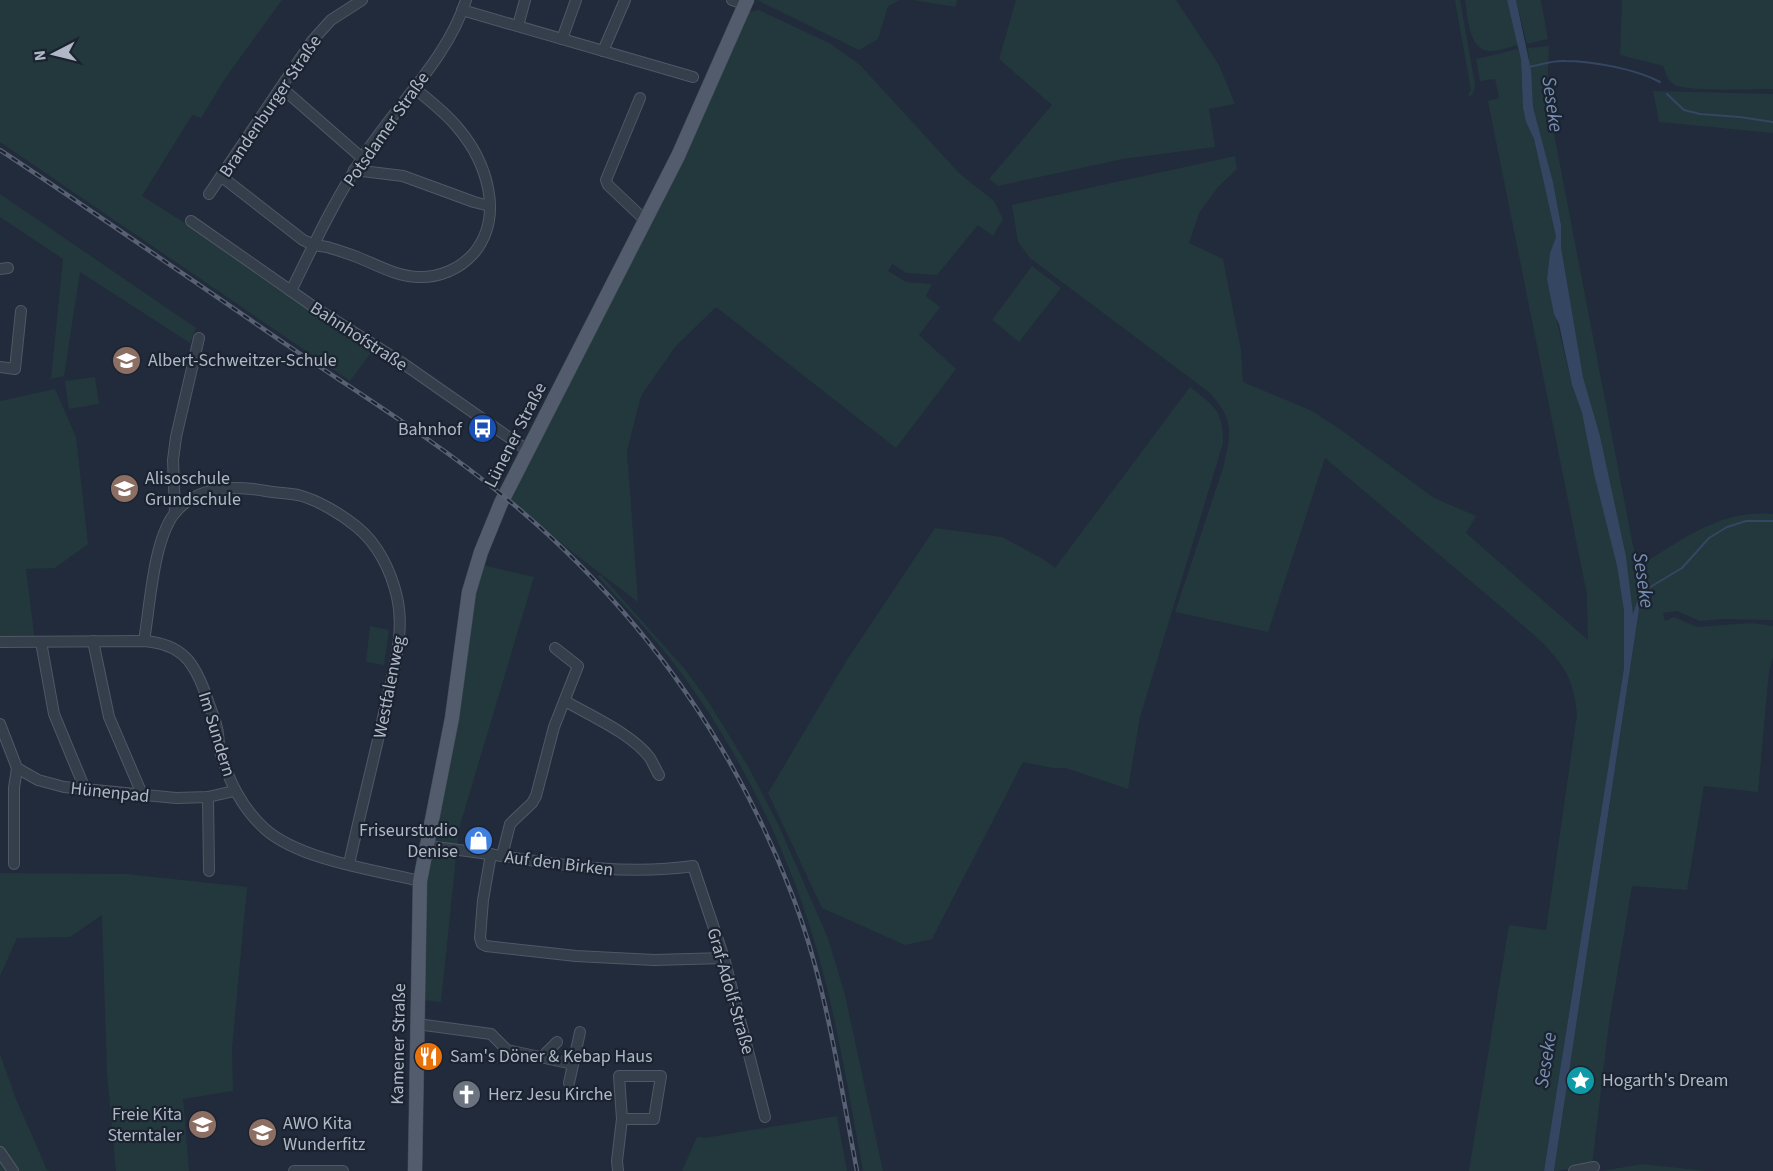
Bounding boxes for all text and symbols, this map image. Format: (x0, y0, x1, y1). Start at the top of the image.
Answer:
north arrow (24, 24, 84, 84)
street label: Brandenburger Straße (213, 30, 327, 182)
text: N (29, 49, 52, 62)
street label: Potsdamer Straße (337, 67, 435, 192)
water label: Seseke (1534, 74, 1570, 134)
street label: Bahnhofstraße (305, 296, 412, 377)
school or university icon: Albert-Schweitzer-Schule (111, 344, 143, 376)
place label: Albert-Schweitzer-Schule (148, 348, 337, 373)
street label: Lünener Straße (478, 378, 553, 492)
bus stop icon: Bahnhof (467, 413, 499, 445)
place label: Bahnhof (398, 417, 463, 442)
place label: Alisoschule Grundschule (145, 466, 241, 512)
school or university icon: Alisoschule Grundschule (108, 472, 140, 504)
water label: Seseke (1625, 550, 1661, 610)
street label: Westfalenweg (367, 634, 412, 741)
street label: Im Sundern (192, 689, 241, 780)
street label: Hünenpad (69, 776, 151, 809)
place label: Friseurstudio Denise (359, 818, 458, 864)
shop icon: Friseurstudio Denise (463, 824, 495, 856)
street label: Auf den Birken (503, 844, 615, 883)
street label: Graf-Adolf-Straße (701, 925, 761, 1057)
street label: Kamener Straße (385, 983, 412, 1105)
water label: Seseke (1528, 1030, 1564, 1090)
restaurant icon: Sam's Döner & Kebap Haus (413, 1040, 445, 1072)
place label: Sam's Döner & Kebap Haus (450, 1044, 653, 1069)
place icon: Hogarth's Dream (1565, 1064, 1597, 1096)
place label: Hogarth's Dream (1602, 1068, 1729, 1093)
church icon: Herz Jesu Kirche (451, 1078, 483, 1110)
place label: Herz Jesu Kirche (488, 1082, 612, 1107)
place label: Freie Kita Sterntaler (107, 1102, 183, 1148)
school or university icon: Freie Kita Sterntaler (187, 1108, 219, 1140)
place label: AWO Kita Wunderfitz (283, 1111, 366, 1157)
school or university icon: AWO Kita Wunderfitz (246, 1117, 278, 1149)

